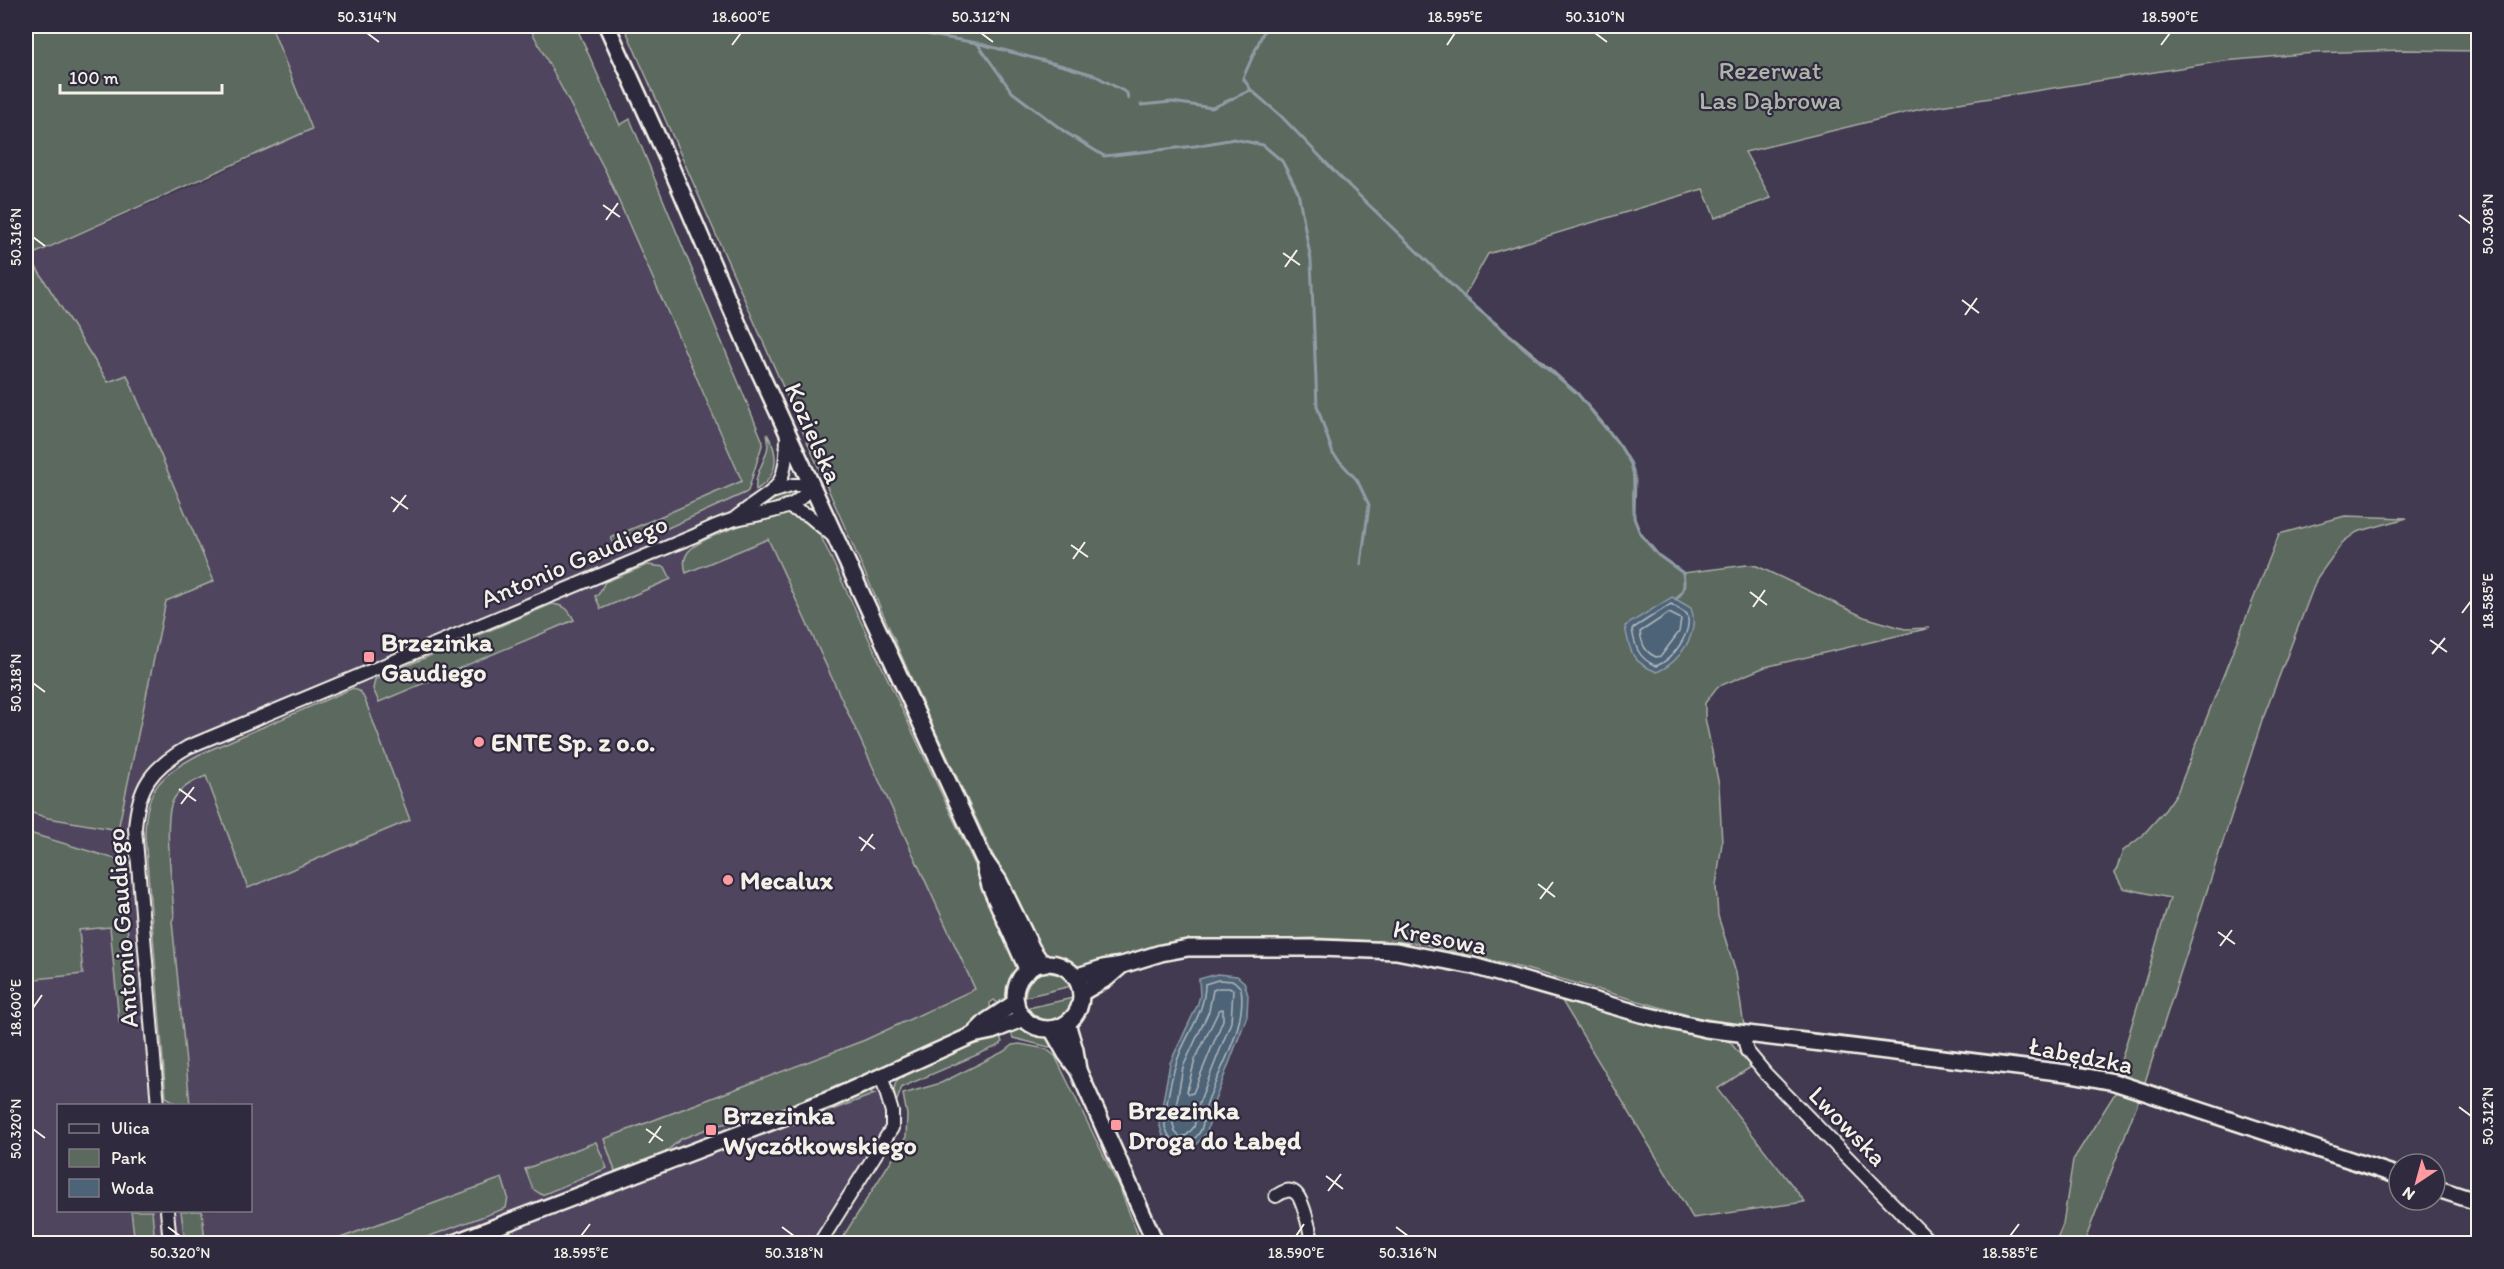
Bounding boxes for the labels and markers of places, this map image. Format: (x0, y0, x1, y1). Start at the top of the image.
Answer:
place label: Brzezinka Gaudiego (381, 626, 493, 688)
marker: Brzezinka Gaudiego (362, 650, 376, 664)
place label: ENTE Sp. z o.o. (491, 726, 656, 758)
marker: ENTE Sp. z o.o. (472, 735, 486, 749)
place label: Mecalux (740, 864, 834, 896)
marker: Mecalux (721, 873, 735, 887)
place label: Brzezinka Droga do Łabęd (1128, 1094, 1302, 1156)
place label: Brzezinka Wyczółkowskiego (723, 1099, 917, 1161)
marker: Brzezinka Droga do Łabęd (1109, 1118, 1123, 1132)
marker: Brzezinka Wyczółkowskiego (704, 1123, 718, 1137)

